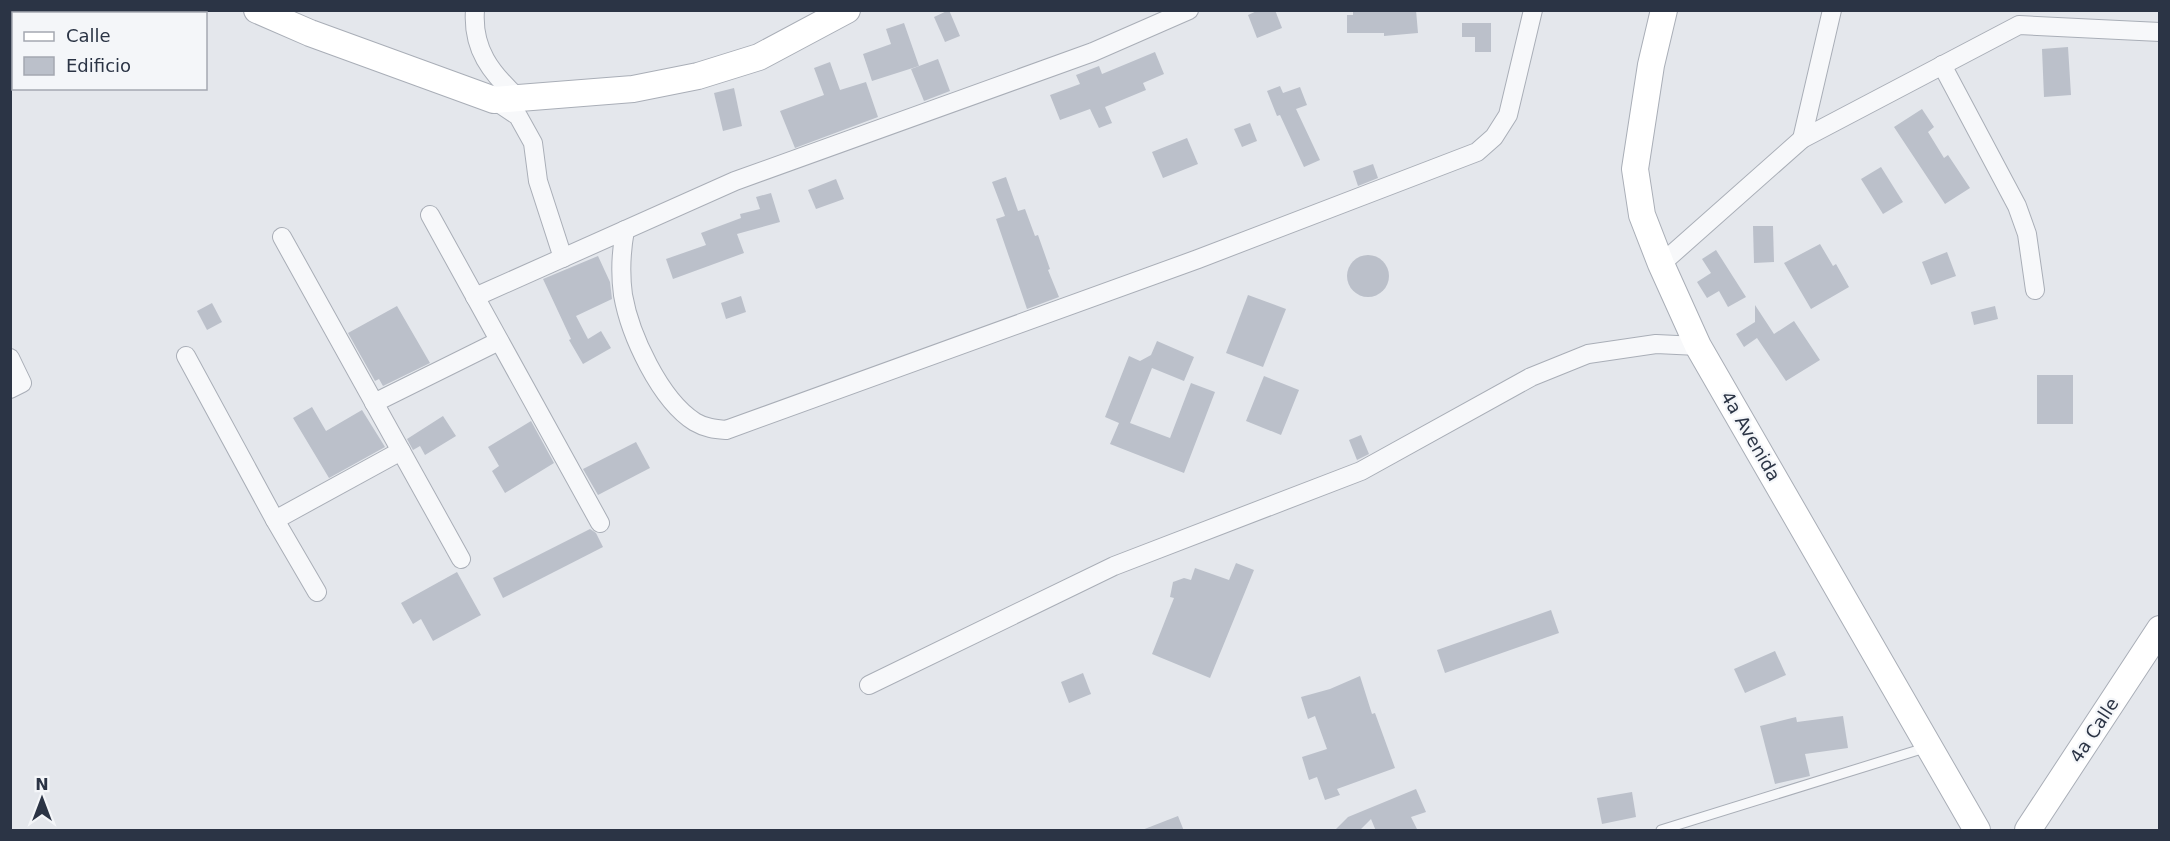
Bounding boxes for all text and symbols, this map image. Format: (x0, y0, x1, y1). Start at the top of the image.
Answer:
legend (12, 12, 207, 90)
text: Calle (66, 25, 111, 46)
text: Edificio (66, 55, 131, 76)
street label: 4a Avenida (1717, 387, 1785, 485)
street label: 4a Calle (2065, 694, 2123, 766)
north arrow (12, 769, 72, 829)
text: N (35, 775, 49, 794)

